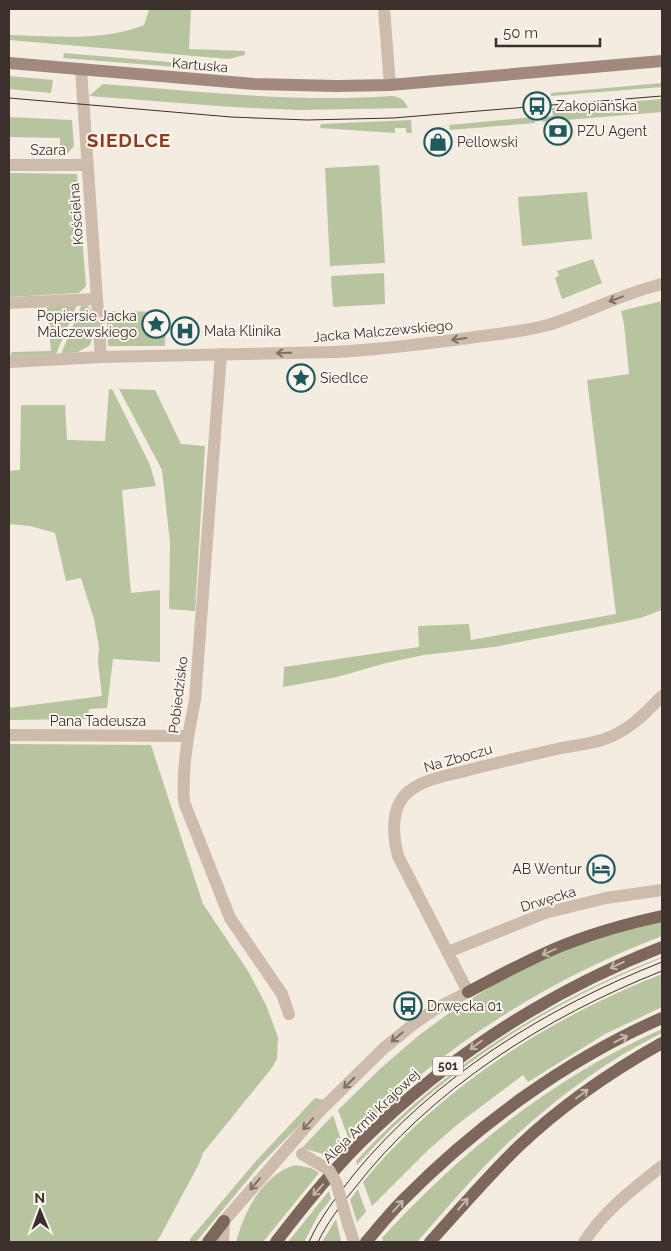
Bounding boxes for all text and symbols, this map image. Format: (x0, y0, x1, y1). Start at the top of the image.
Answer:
scale bar (496, 15, 600, 47)
text: 50 m (503, 24, 538, 42)
street label: Kartuska (171, 55, 229, 75)
bus stop icon: Zakopiańska (522, 91, 552, 121)
place label: Zakopiańska (556, 98, 637, 114)
bank icon: PZU Agent (543, 116, 573, 146)
place label: PZU Agent (577, 123, 647, 139)
shop icon: Pellowski (423, 127, 453, 157)
district label: SIEDLCE (87, 129, 171, 151)
place label: Pellowski (457, 134, 518, 150)
street label: Szara (30, 142, 66, 158)
street label: Kościelna (66, 182, 86, 246)
one-way arrow (609, 295, 624, 304)
place label: Popiersie Jacka Malczewskiego (37, 308, 137, 340)
place icon: Popiersie Jacka Malczewskiego (141, 309, 171, 339)
hospital icon: Mała Klinika (170, 316, 200, 346)
street label: Jacka Malczewskiego (312, 317, 454, 345)
place label: Mała Klinika (204, 323, 281, 339)
one-way arrow (452, 335, 468, 345)
one-way arrow (276, 348, 292, 358)
place icon: Siedlce (286, 363, 316, 393)
place label: Siedlce (320, 370, 368, 386)
street label: Pobiedzisko (165, 656, 191, 734)
street label: Pana Tadeusza (50, 713, 146, 729)
street label: Na Zboczu (422, 741, 494, 775)
hotel icon: AB Wentur (586, 854, 616, 884)
place label: AB Wentur (512, 861, 582, 877)
street label: Drwęcka (518, 883, 578, 915)
one-way arrow (542, 947, 557, 957)
one-way arrow (610, 961, 625, 971)
bus stop icon: Drwęcka 01 (393, 991, 423, 1021)
place label: Drwęcka 01 (427, 998, 502, 1014)
one-way arrow (391, 1032, 404, 1043)
one-way arrow (614, 1034, 629, 1044)
one-way arrow (469, 1040, 483, 1050)
road number: 501 (433, 1056, 463, 1076)
street label: Aleja Armii Krajowej (320, 1066, 422, 1166)
one-way arrow (343, 1077, 355, 1089)
one-way arrow (575, 1089, 589, 1099)
one-way arrow (303, 1117, 314, 1130)
one-way arrow (250, 1178, 261, 1191)
one-way arrow (312, 1183, 323, 1196)
north arrow (15, 1186, 65, 1236)
text: N (34, 1190, 45, 1206)
one-way arrow (458, 1198, 469, 1211)
one-way arrow (392, 1199, 404, 1212)

